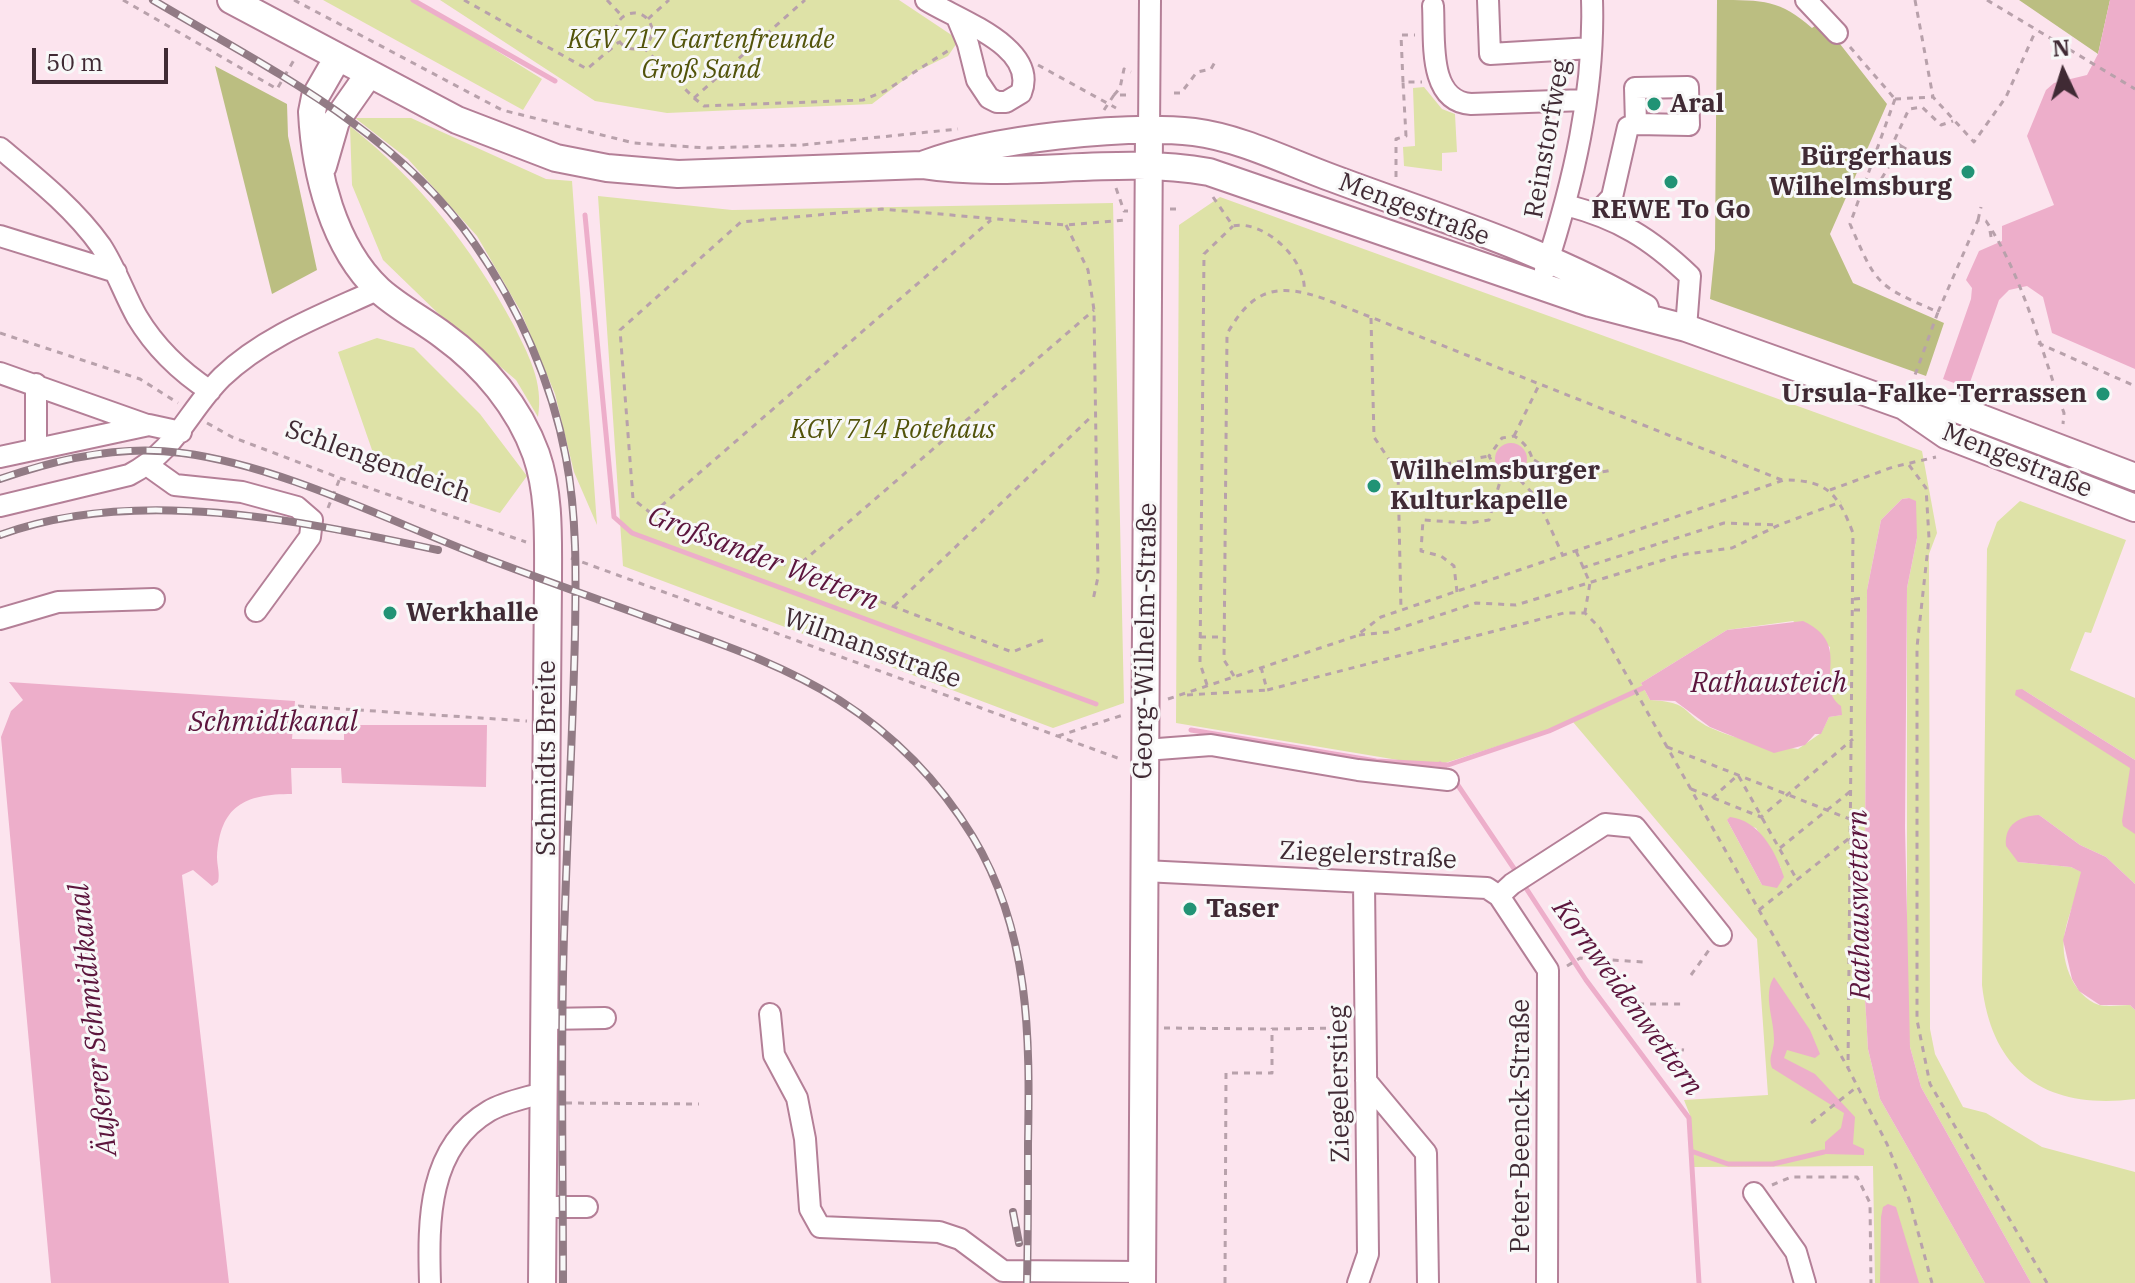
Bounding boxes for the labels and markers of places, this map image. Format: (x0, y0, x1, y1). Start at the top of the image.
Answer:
place label: Aral (1670, 88, 1724, 120)
marker: Aral (1645, 95, 1663, 113)
place label: Bürgerhaus Wilhelmsburg (1769, 141, 1952, 202)
marker: Bürgerhaus Wilhelmsburg (1959, 163, 1977, 181)
marker: REWE To Go (1662, 173, 1680, 191)
place label: REWE To Go (1591, 194, 1751, 226)
place label: Ursula-Falke-Terrassen (1781, 378, 2087, 410)
marker: Ursula-Falke-Terrassen (2094, 385, 2112, 403)
place label: Wilhelmsburger Kulturkapelle (1390, 455, 1600, 516)
marker: Wilhelmsburger Kulturkapelle (1365, 477, 1383, 495)
place label: Werkhalle (406, 597, 539, 629)
marker: Werkhalle (381, 604, 399, 622)
place label: Taser (1206, 893, 1279, 925)
marker: Taser (1181, 900, 1199, 918)

